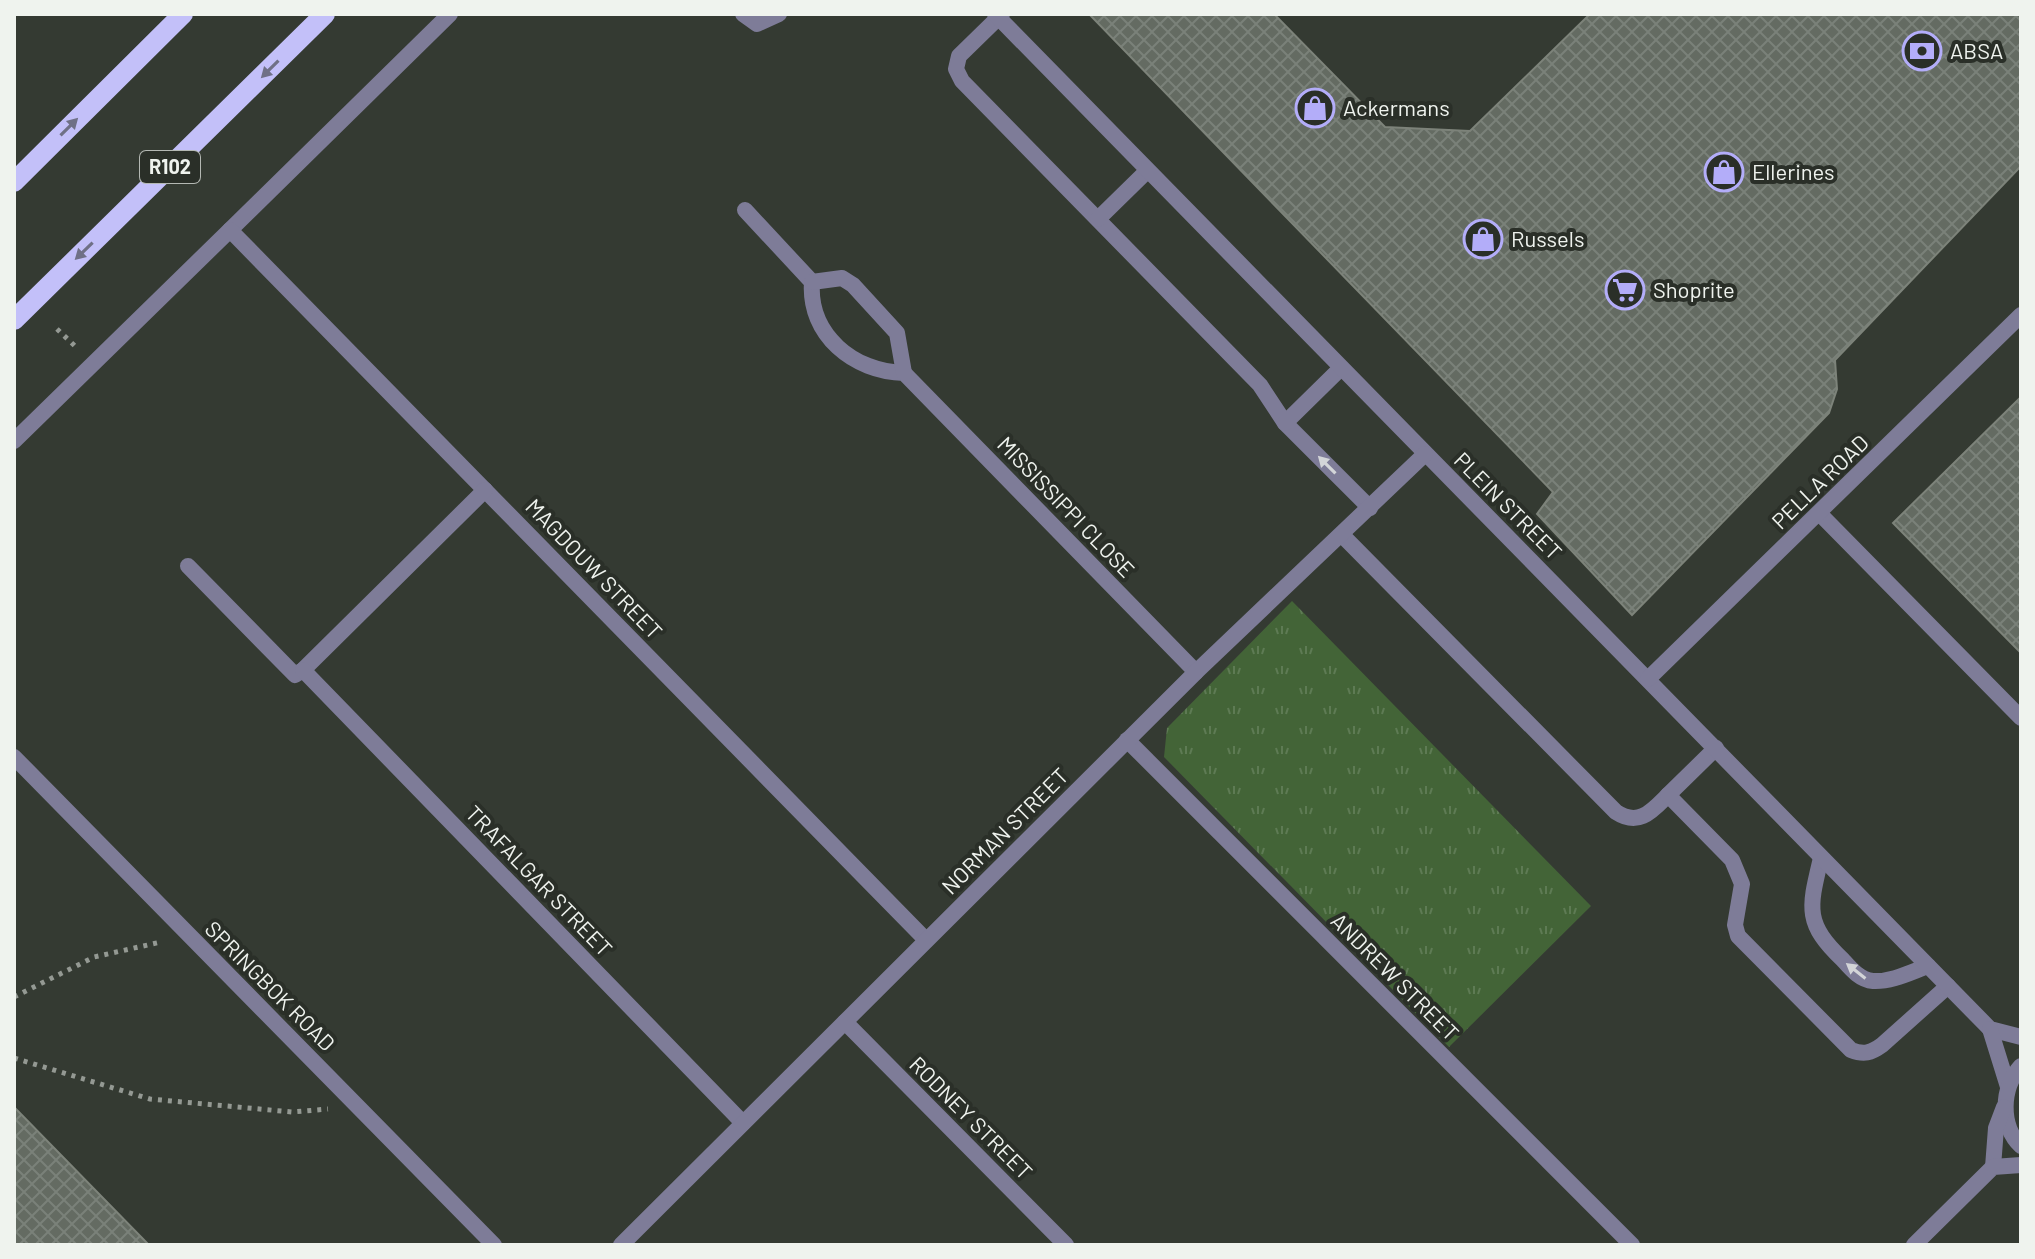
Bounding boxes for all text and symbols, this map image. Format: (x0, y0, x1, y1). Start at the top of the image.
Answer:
bank icon: ABSA (1901, 30, 1943, 72)
place label: ABSA (1950, 37, 2003, 63)
one-way arrow (261, 59, 280, 77)
shop icon: Ackermans (1294, 87, 1336, 129)
place label: Ackermans (1343, 94, 1450, 120)
one-way arrow (59, 118, 78, 137)
road number: R102 (140, 151, 200, 183)
shop icon: Ellerines (1703, 151, 1745, 193)
place label: Ellerines (1752, 158, 1835, 184)
shop icon: Russels (1462, 218, 1504, 260)
place label: Russels (1511, 225, 1584, 251)
one-way arrow (75, 241, 94, 260)
supermarket icon: Shoprite (1604, 269, 1646, 311)
place label: Shoprite (1653, 276, 1735, 302)
street label: PELLA ROAD (1766, 429, 1873, 534)
street label: MISSISSIPPI CLOSE (993, 430, 1141, 582)
street label: PLEIN STREET (1450, 446, 1568, 564)
one-way arrow (1318, 456, 1337, 475)
street label: MAGDOUW STREET (521, 493, 668, 644)
street label: NORMAN STREET (936, 762, 1073, 899)
street label: TRAFALGAR STREET (461, 800, 618, 961)
street label: ANDREW STREET (1326, 907, 1465, 1046)
street label: SPRINGBOK ROAD (200, 915, 341, 1056)
one-way arrow (1846, 963, 1866, 979)
street label: RODNEY STREET (905, 1050, 1039, 1184)

